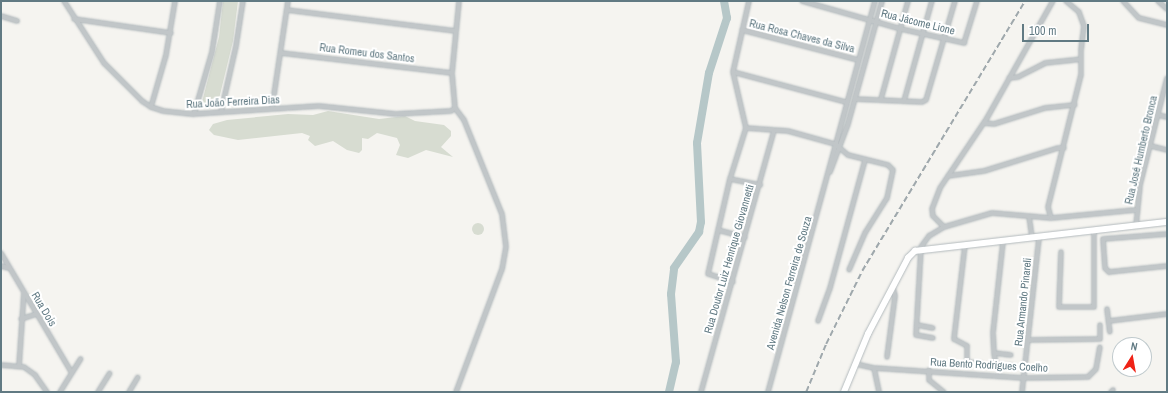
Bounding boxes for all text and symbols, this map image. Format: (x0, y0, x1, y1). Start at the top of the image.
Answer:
street label: Rua Jácome Lione (880, 6, 956, 38)
street label: Rua Rosa Chaves da Silva (748, 16, 856, 56)
scale bar (1024, 16, 1091, 42)
text: 100 m (1029, 23, 1056, 39)
street label: Rua Romeu dos Santos (319, 41, 415, 65)
street label: Rua João Ferreira Dias (186, 93, 280, 111)
street label: Rua José Humberto Bronca (1122, 94, 1160, 206)
street label: Rua Doutor Luiz Henrique Giovannetti (701, 183, 757, 335)
street label: Avenida Nelson Ferreira de Souza (764, 215, 814, 351)
street label: Rua Armando Pinareli (1012, 257, 1034, 347)
street label: Rua Dois (29, 289, 59, 329)
north arrow (1112, 337, 1152, 377)
text: N (1130, 339, 1139, 354)
street label: Rua Bento Rodrigues Coelho (930, 355, 1048, 375)

